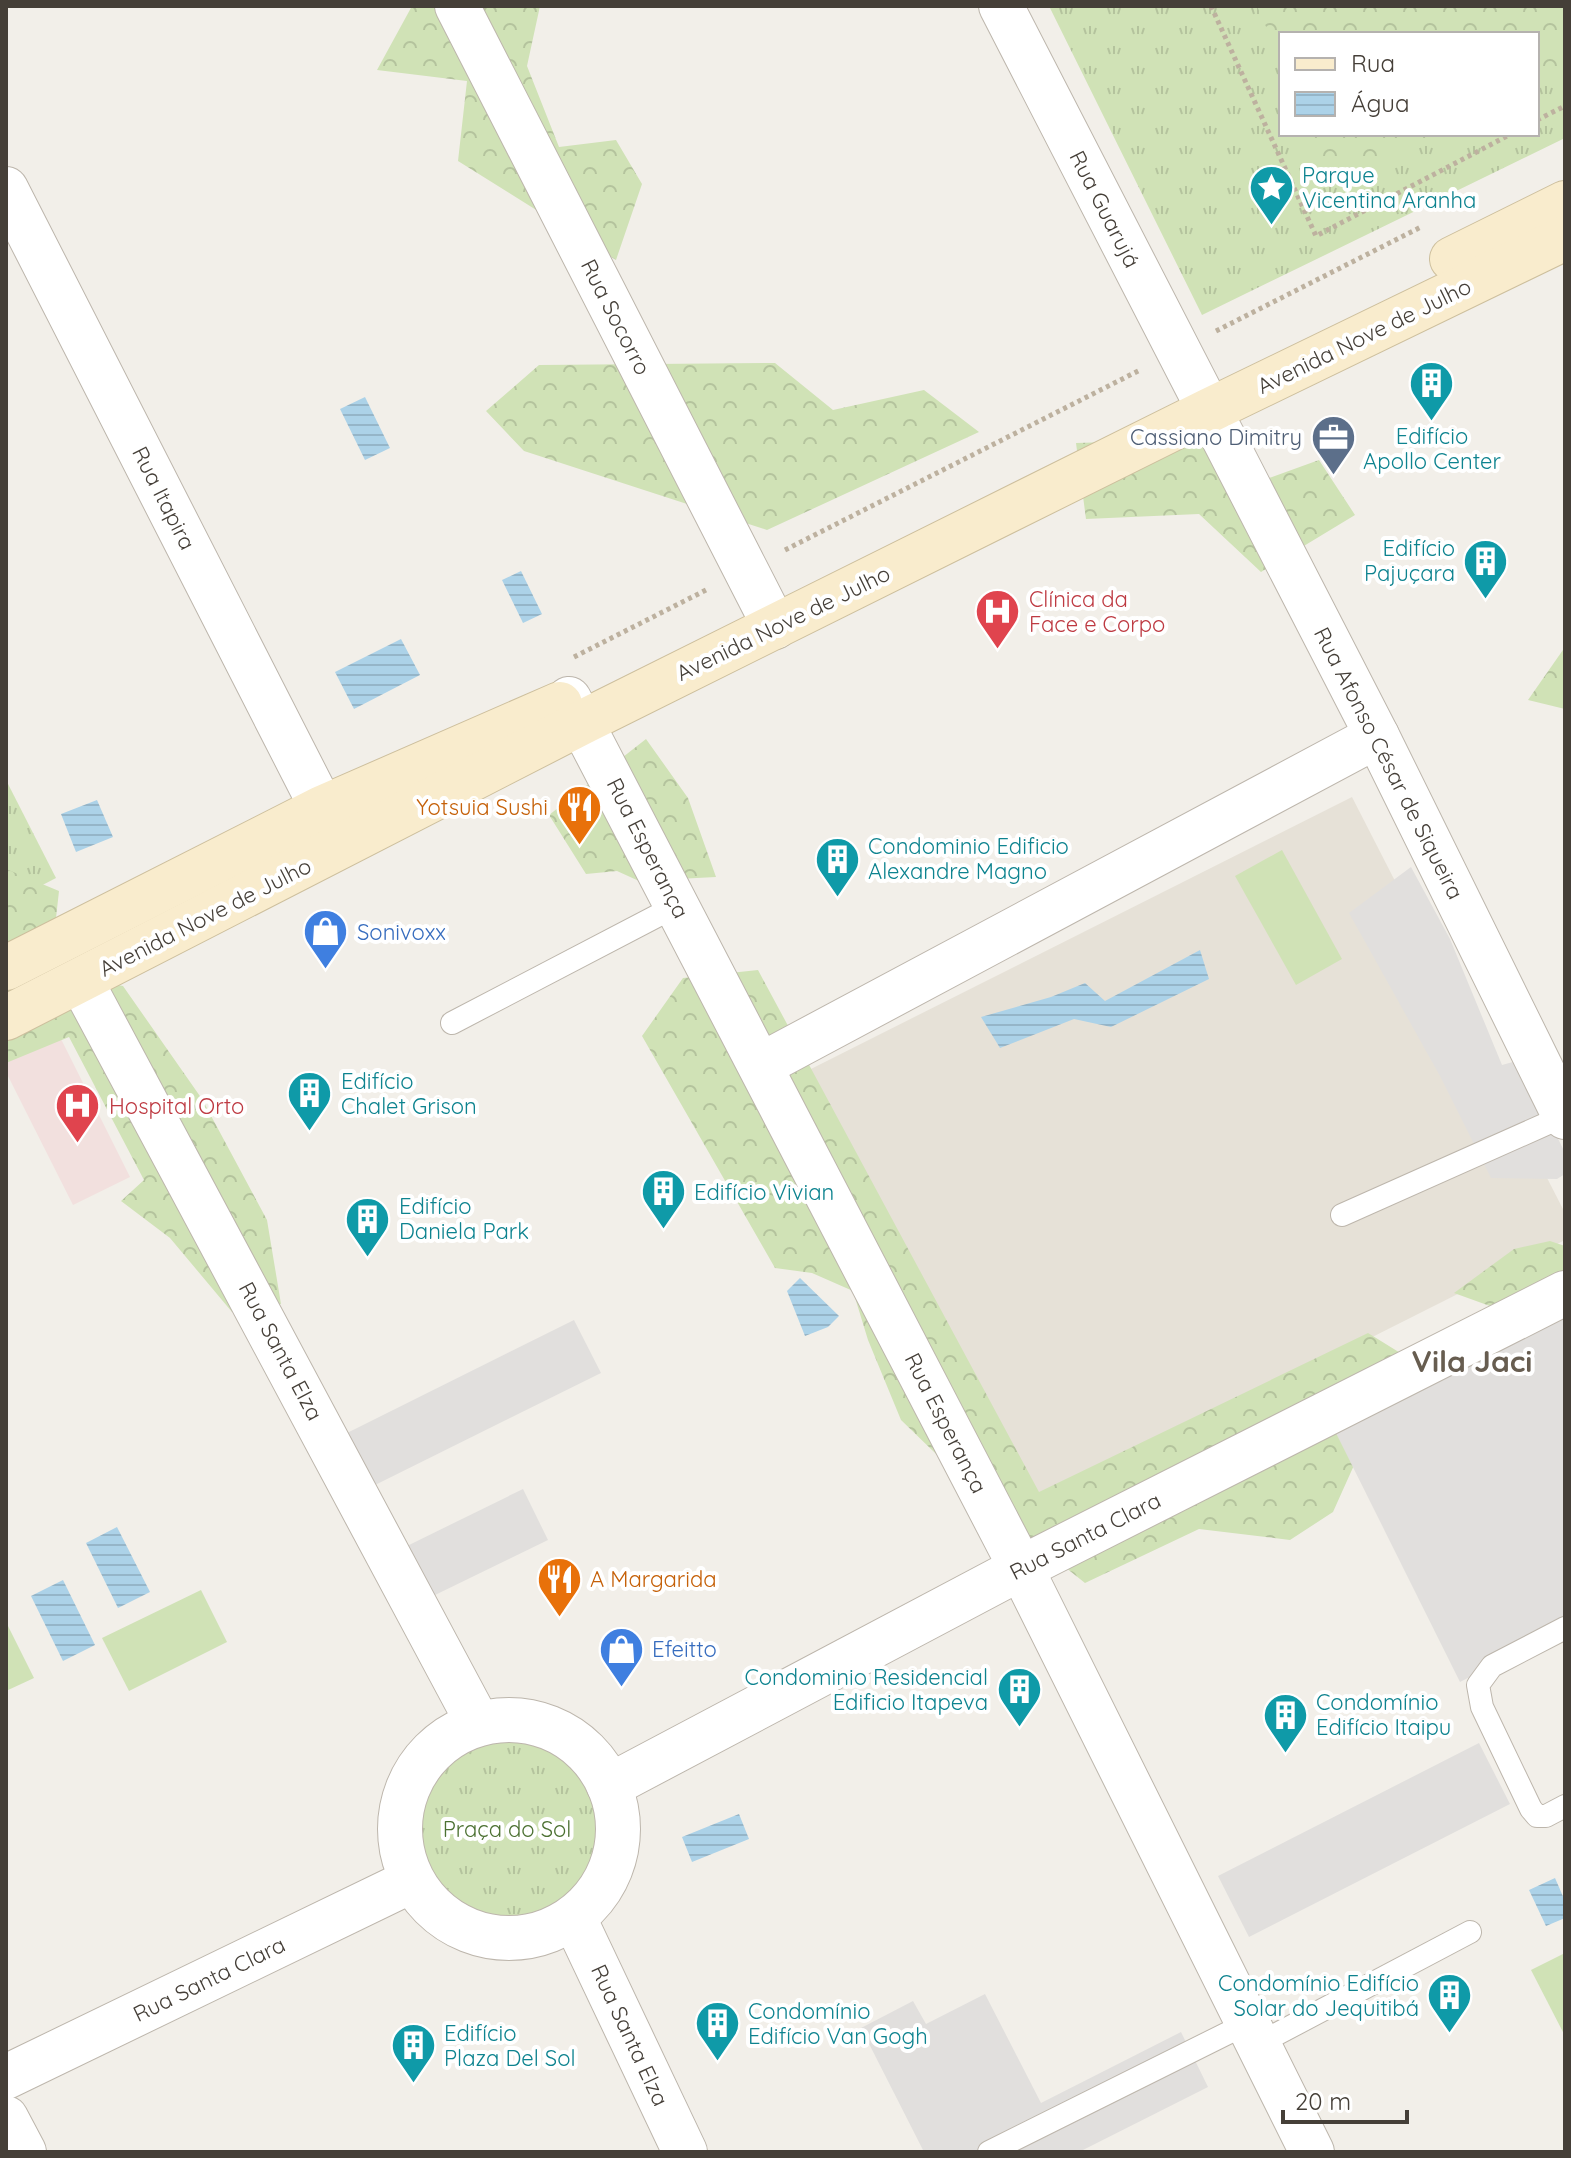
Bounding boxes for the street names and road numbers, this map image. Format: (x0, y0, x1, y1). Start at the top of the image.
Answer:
street label: Rua Guarujá (1064, 146, 1146, 272)
street label: Rua Socorro (575, 254, 657, 380)
street label: Avenida Nove de Julho (1252, 272, 1476, 400)
street label: Rua Itapira (126, 442, 202, 554)
street label: Avenida Nove de Julho (671, 559, 895, 687)
street label: Rua Afonso César de Siqueira (1308, 622, 1470, 904)
street label: Rua Esperança (601, 773, 695, 923)
street label: Avenida Nove de Julho (94, 851, 316, 983)
street label: Rua Santa Elza (233, 1277, 329, 1425)
street label: Rua Esperança (899, 1348, 993, 1498)
street label: Rua Santa Clara (1005, 1486, 1165, 1586)
street label: Rua Santa Clara (128, 1930, 290, 2028)
street label: Rua Santa Elza (585, 1960, 675, 2110)

